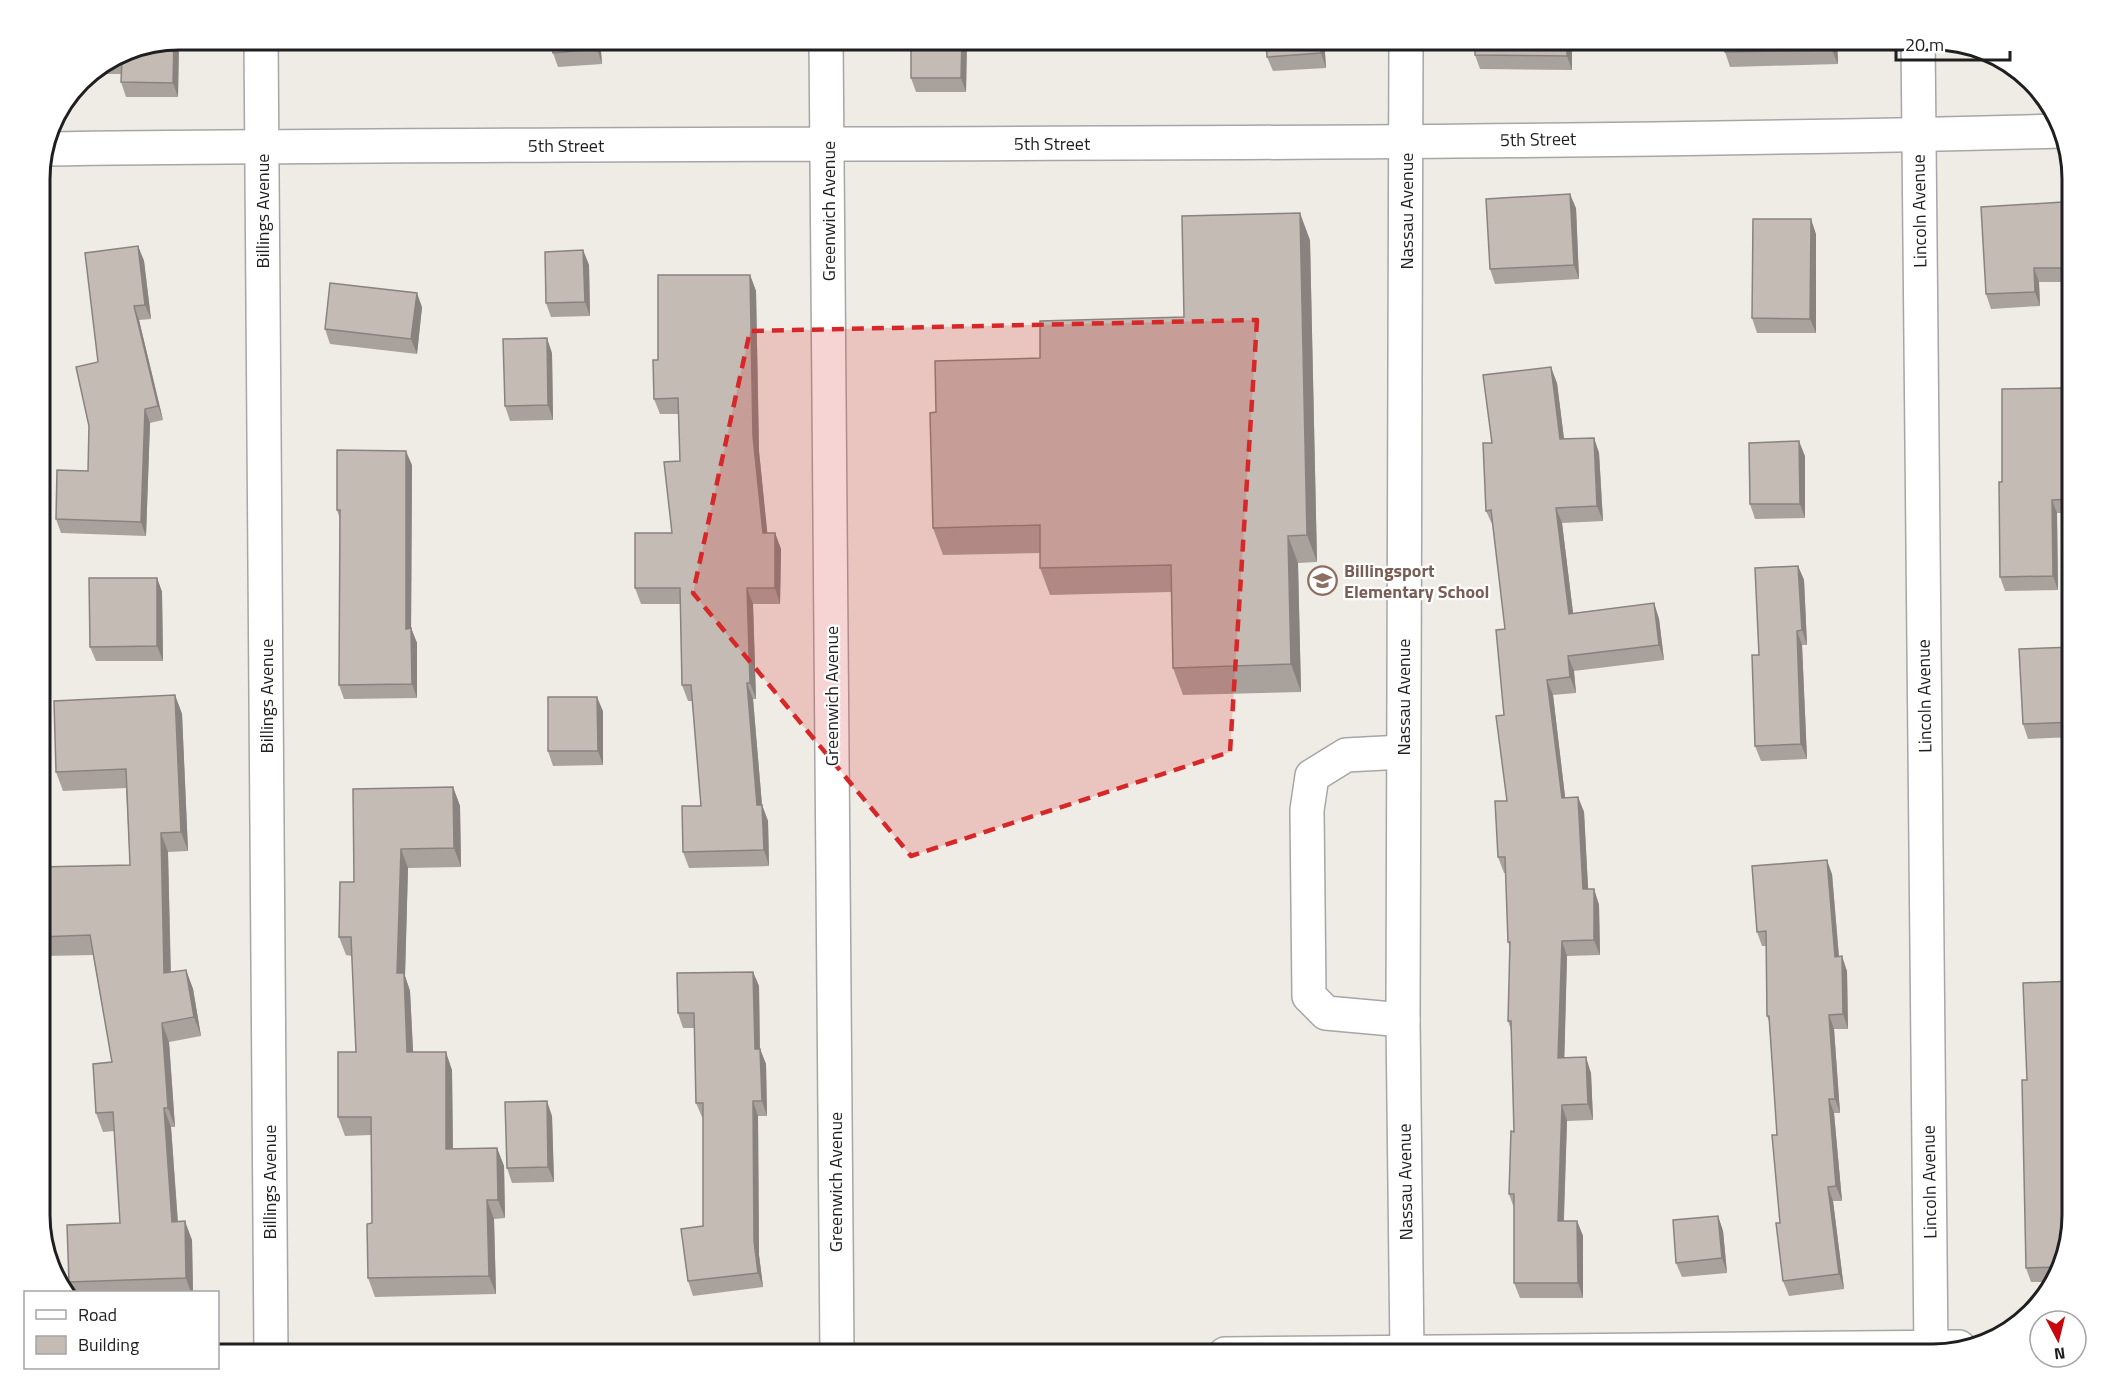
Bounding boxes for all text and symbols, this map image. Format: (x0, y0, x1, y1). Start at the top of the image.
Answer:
scale bar (1896, 24, 2010, 62)
text: 20 m (1905, 31, 1944, 58)
street label: 5th Street (1500, 125, 1577, 153)
street label: 5th Street (1014, 130, 1091, 157)
street label: 5th Street (528, 132, 605, 159)
street label: Greenwich Avenue (815, 141, 842, 281)
street label: Nassau Avenue (1393, 153, 1420, 269)
street label: Billings Avenue (249, 154, 276, 268)
street label: Lincoln Avenue (1905, 154, 1933, 268)
place label: Billingsport Elementary School (1344, 557, 1489, 605)
school or university icon: Billingsport Elementary School (1307, 564, 1339, 596)
street label: Greenwich Avenue (818, 626, 845, 766)
street label: Billings Avenue (253, 639, 280, 753)
street label: Nassau Avenue (1390, 639, 1417, 755)
street label: Lincoln Avenue (1910, 639, 1938, 753)
street label: Greenwich Avenue (822, 1112, 849, 1252)
street label: Nassau Avenue (1390, 1123, 1420, 1241)
street label: Billings Avenue (256, 1125, 283, 1239)
street label: Lincoln Avenue (1915, 1125, 1943, 1239)
legend (24, 1291, 219, 1369)
text: Road (78, 1301, 117, 1328)
north arrow (2028, 1309, 2088, 1369)
text: Building (78, 1331, 139, 1358)
text: N (2053, 1341, 2067, 1366)

